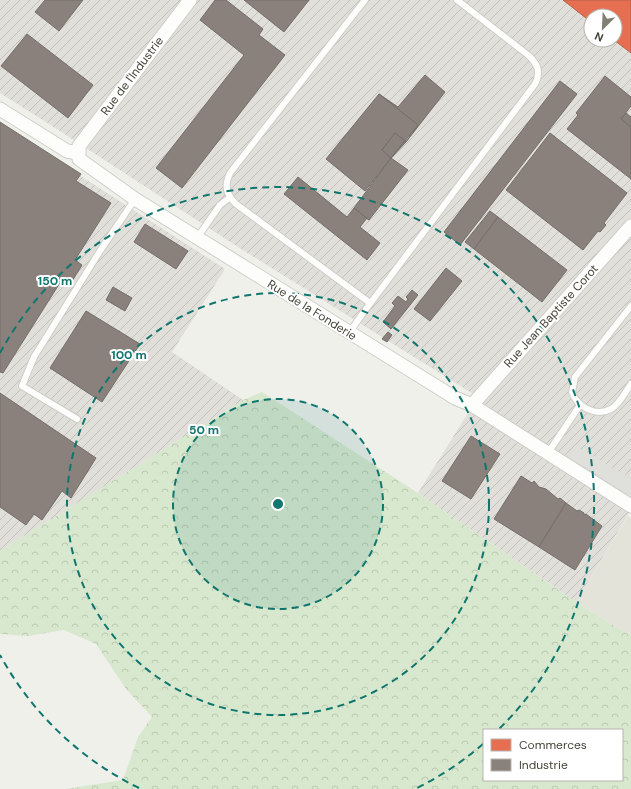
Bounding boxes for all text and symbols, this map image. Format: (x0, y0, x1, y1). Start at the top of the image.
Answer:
north arrow (583, 8, 623, 48)
text: N (592, 29, 605, 45)
street label: Rue de l'Industrie (97, 33, 167, 119)
street label: Rue Jean Baptiste Corot (500, 261, 602, 371)
text: 150 m (38, 273, 72, 289)
street label: Rue de la Fonderie (264, 276, 360, 344)
text: 100 m (111, 347, 147, 363)
text: 50 m (189, 422, 219, 438)
centre of rings (271, 497, 285, 511)
legend (483, 729, 623, 781)
text: Commerces (519, 737, 587, 753)
text: Industrie (519, 757, 568, 773)

